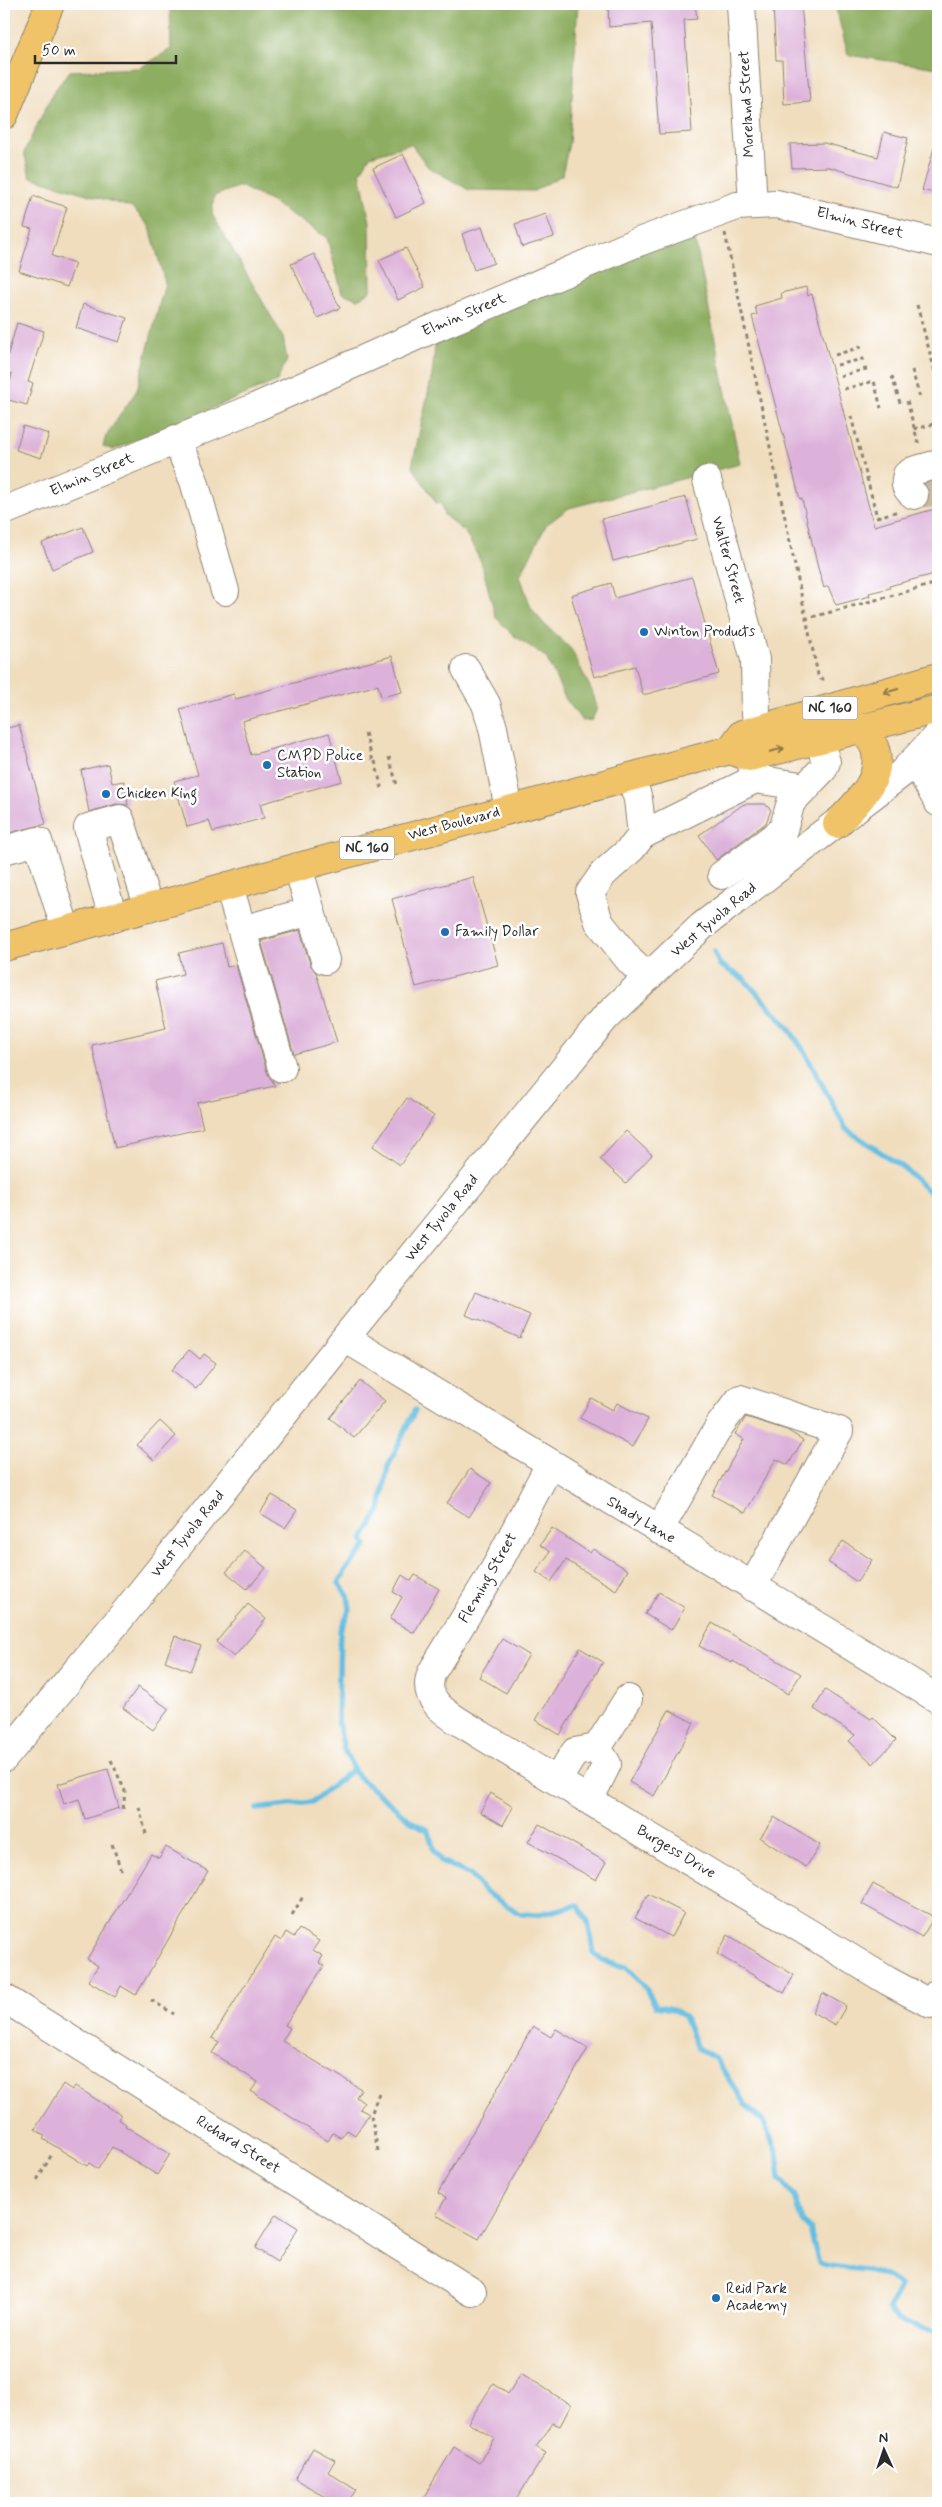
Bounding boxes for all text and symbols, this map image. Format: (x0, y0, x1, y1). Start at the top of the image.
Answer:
scale bar (35, 32, 176, 64)
text: 50 m (42, 41, 76, 61)
street label: Moreland Street (734, 50, 760, 158)
street label: Elmin Street (814, 203, 906, 244)
street label: Elmin Street (419, 288, 509, 342)
street label: Elmin Street (47, 448, 137, 502)
street label: Walter Street (707, 514, 749, 606)
place label: Winton Products (654, 622, 755, 642)
marker: Winton Products (638, 626, 650, 638)
one-way arrow (884, 686, 900, 696)
road number: NC 160 (802, 696, 858, 720)
one-way arrow (768, 745, 784, 754)
place label: CMPD Police Station (277, 746, 363, 783)
marker: CMPD Police Station (261, 759, 273, 771)
place label: Chicken King (116, 784, 197, 805)
marker: Chicken King (100, 788, 112, 800)
street label: West Boulevard (406, 802, 502, 846)
road number: NC 160 (340, 836, 394, 860)
street label: West Tyvola Road (667, 878, 761, 962)
place label: Family Dollar (455, 922, 539, 942)
marker: Family Dollar (439, 926, 451, 938)
street label: West Tyvola Road (401, 1170, 483, 1266)
street label: West Tyvola Road (147, 1486, 229, 1582)
street label: Shady Lane (603, 1492, 679, 1548)
street label: Fleming Street (454, 1529, 523, 1627)
street label: Burgess Drive (632, 1821, 719, 1884)
street label: Richard Street (192, 2111, 284, 2179)
place label: Reid Park Academy (726, 2279, 787, 2316)
marker: Reid Park Academy (710, 2292, 722, 2304)
north arrow (860, 2424, 910, 2474)
text: N (878, 2429, 889, 2447)

